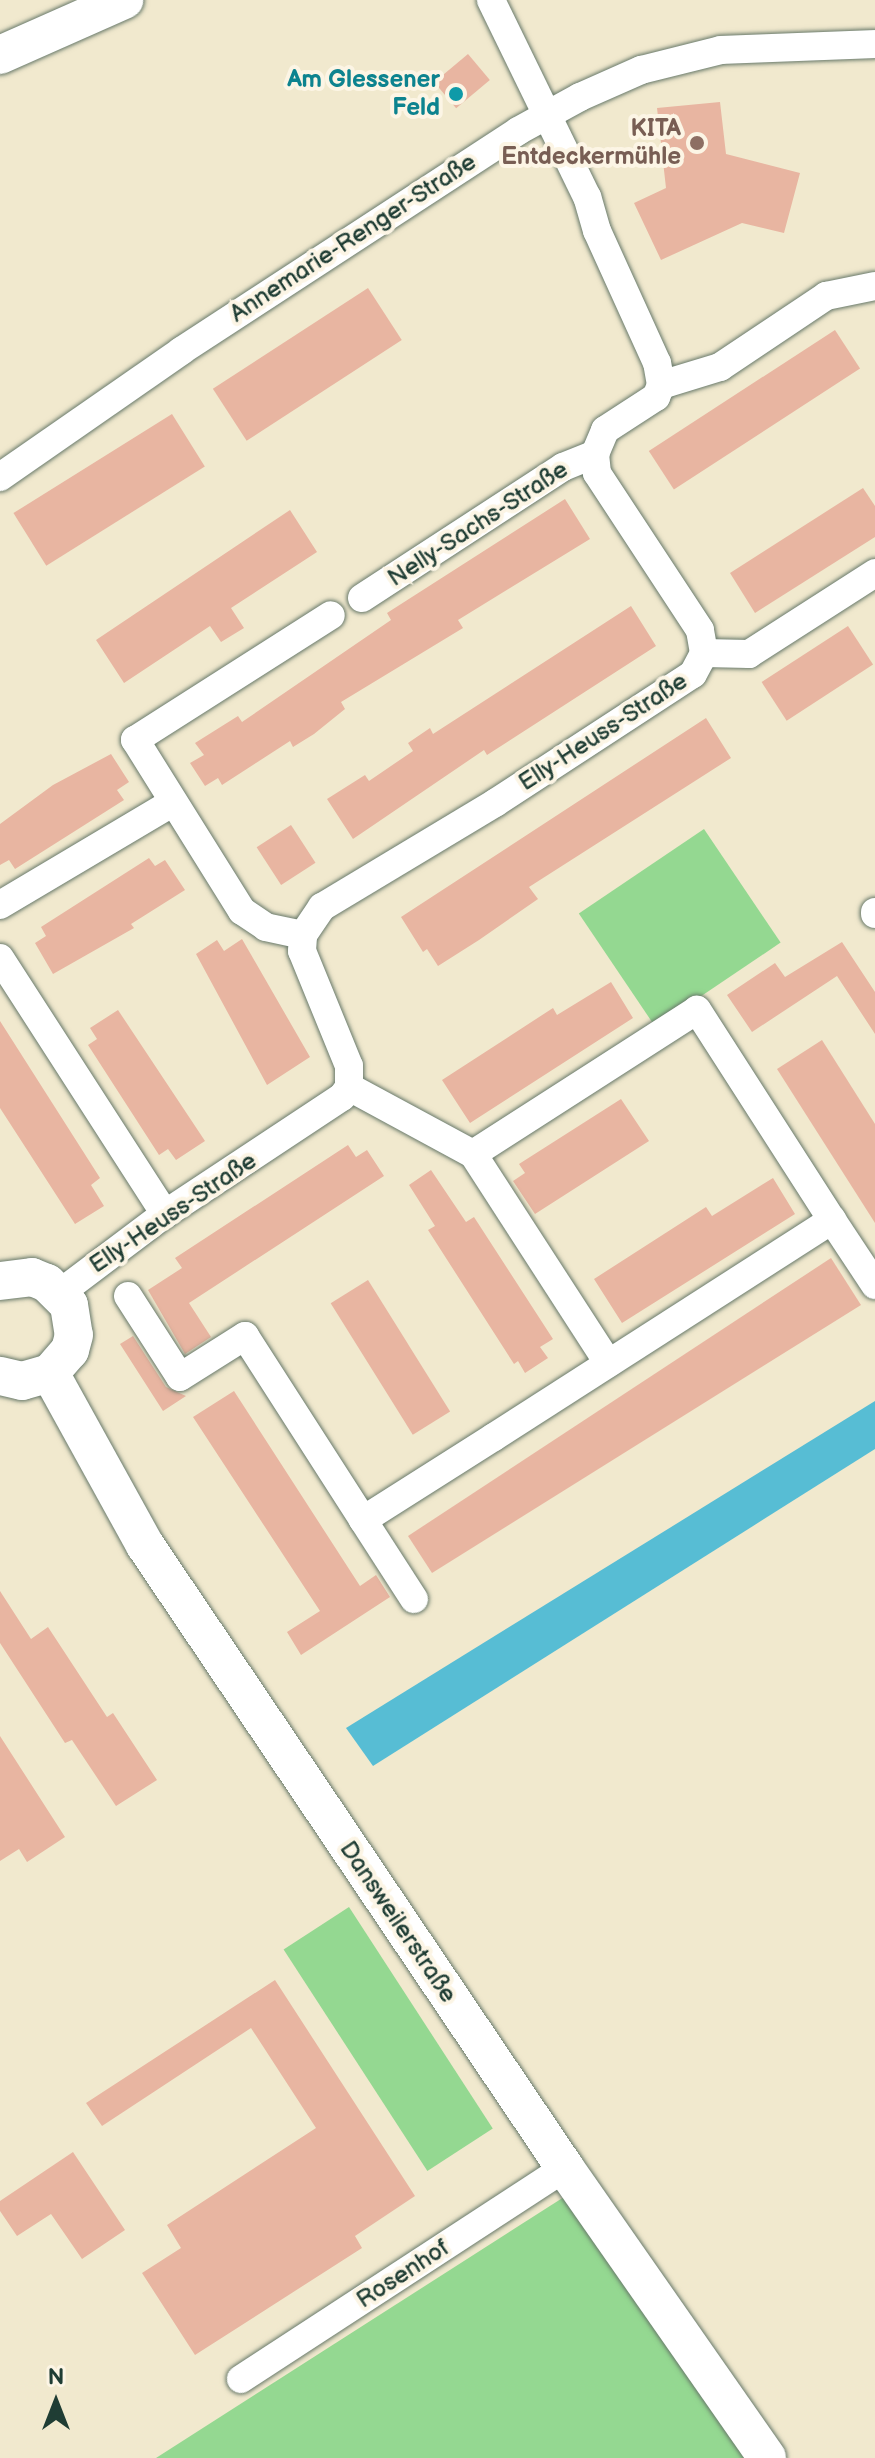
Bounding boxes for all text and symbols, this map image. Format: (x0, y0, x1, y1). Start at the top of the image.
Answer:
place label: Am Glessener Feld (287, 66, 440, 122)
marker: Am Glessener Feld (447, 85, 465, 103)
place label: KITA Entdeckermühle (501, 115, 681, 171)
marker: KITA Entdeckermühle (688, 134, 706, 152)
street label: Annemarie-Renger-Straße (225, 148, 481, 328)
street label: Nelly-Sachs-Straße (383, 455, 573, 593)
street label: Elly-Heuss-Straße (513, 667, 693, 797)
street label: Elly-Heuss-Straße (84, 1147, 262, 1279)
street label: Dansweilerstraße (333, 1836, 463, 2008)
street label: Rosenhof (351, 2233, 455, 2315)
north arrow (16, 2362, 96, 2442)
text: N (48, 2364, 64, 2391)

